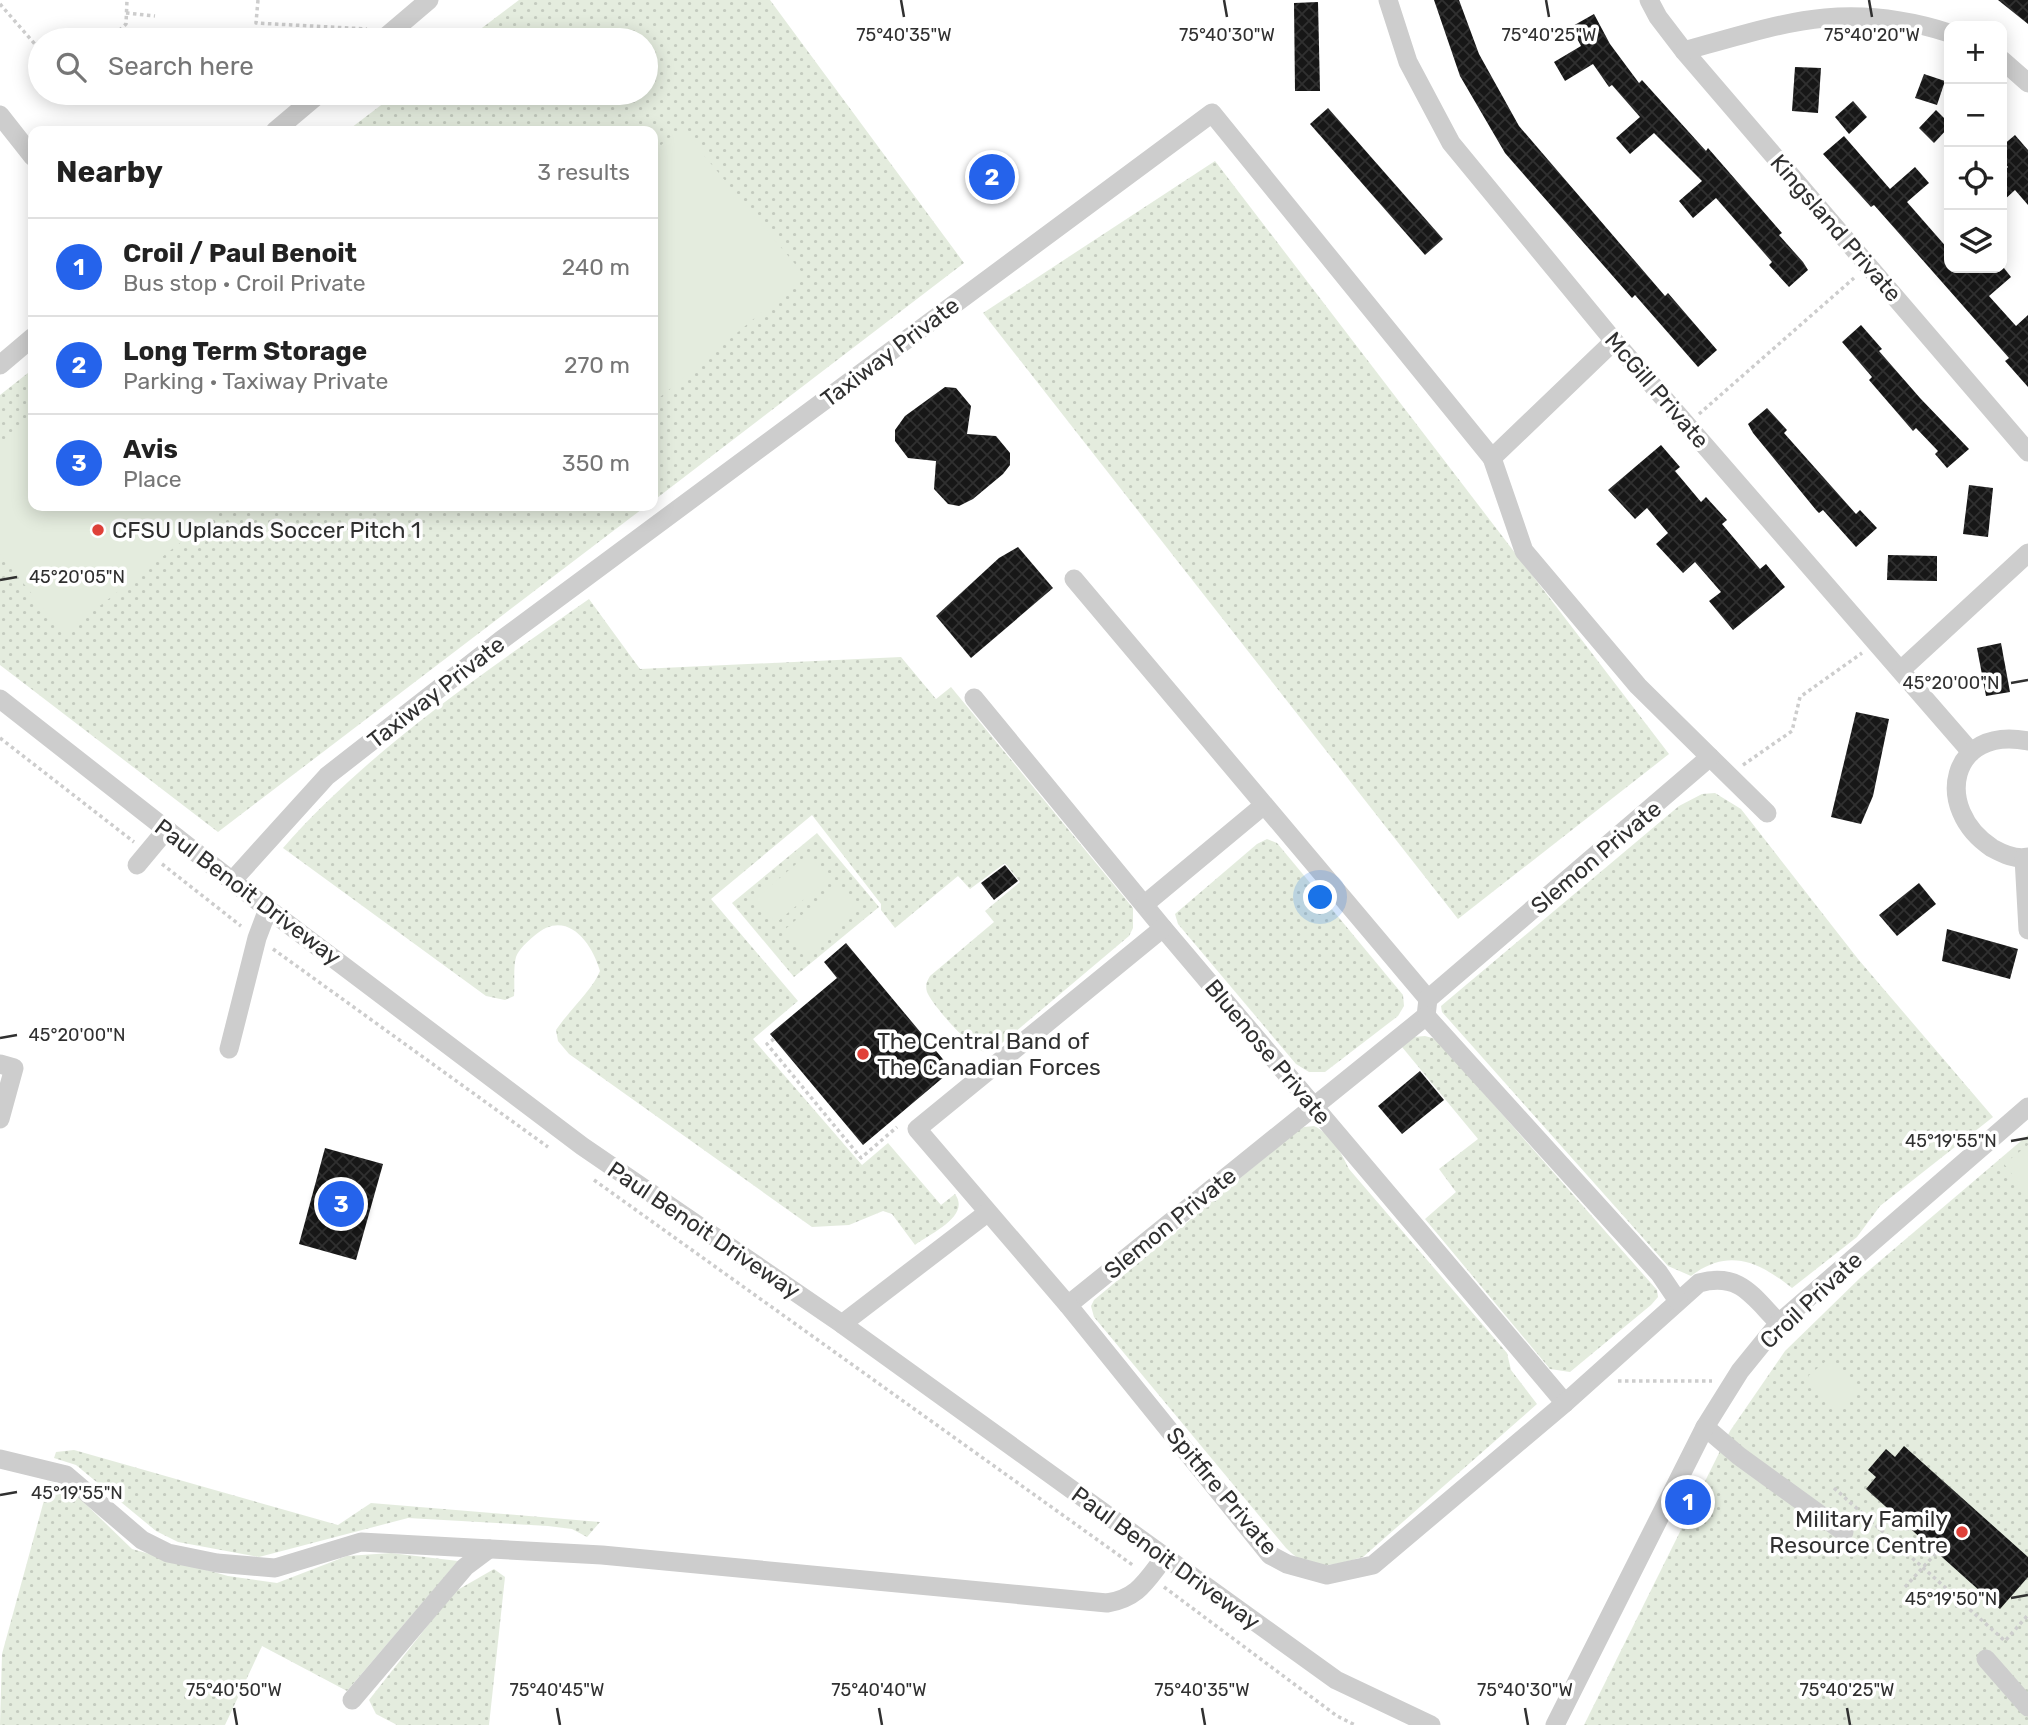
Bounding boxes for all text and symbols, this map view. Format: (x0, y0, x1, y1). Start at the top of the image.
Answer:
map controls (1944, 21, 2007, 273)
button: + (1944, 21, 2007, 84)
text: 75°40'35"W (856, 24, 952, 46)
text: 75°40'30"W (1179, 24, 1275, 46)
text: 75°40'25"W (1501, 24, 1597, 46)
text: 75°40'20"W (1824, 24, 1920, 46)
search box (28, 28, 658, 105)
icon: search (52, 48, 90, 86)
text: Search here (108, 51, 254, 82)
button: − (1944, 84, 2007, 147)
button: locate (1944, 147, 2007, 210)
street label: Kingsland Private (1764, 149, 1908, 307)
pin: 2 (969, 151, 1015, 203)
text: Nearby (56, 154, 163, 190)
text: 3 results (537, 158, 630, 186)
button: layers (1944, 210, 2007, 273)
text: Croil / Paul Benoit (123, 238, 357, 269)
text: 1 (73, 253, 85, 281)
text: 240 m (562, 253, 630, 281)
text: Bus stop · Croil Private (123, 269, 366, 297)
street label: Taxiway Private (815, 291, 965, 413)
street label: McGill Private (1599, 326, 1715, 454)
text: Long Term Storage (123, 336, 367, 367)
text: 2 (72, 351, 86, 379)
text: 270 m (564, 351, 630, 379)
text: Parking · Taxiway Private (123, 367, 388, 395)
text: Avis (123, 434, 178, 465)
text: 3 (71, 449, 87, 477)
text: 350 m (562, 449, 630, 477)
text: Place (123, 465, 182, 493)
place label: CFSU Uplands Soccer Pitch 1 (112, 516, 421, 544)
marker: CFSU Uplands Soccer Pitch 1 (90, 522, 106, 538)
text: 45°20'05"N (29, 566, 125, 588)
street label: Taxiway Private (362, 630, 510, 754)
text: 45°20'00"N (1903, 672, 1999, 694)
street label: Slemon Private (1525, 794, 1667, 920)
street label: Paul Benoit Driveway (149, 813, 347, 971)
your location (1303, 880, 1337, 914)
street label: Bluenose Private (1199, 974, 1337, 1130)
text: 45°20'00"N (29, 1024, 125, 1046)
place label: The Central Band of The Canadian Forces (877, 1027, 1101, 1081)
marker: The Central Band of The Canadian Forces (855, 1046, 871, 1062)
text: 45°19'55"N (1905, 1130, 1997, 1152)
street label: Paul Benoit Driveway (602, 1155, 806, 1305)
street label: Slemon Private (1098, 1161, 1242, 1285)
pin: 3 (318, 1178, 364, 1230)
street label: Croil Private (1754, 1246, 1868, 1354)
street label: Spitfire Private (1160, 1421, 1284, 1561)
pin: 1 (1665, 1476, 1711, 1528)
street label: Paul Benoit Driveway (1066, 1480, 1266, 1636)
text: 45°19'55"N (31, 1482, 123, 1504)
place label: Military Family Resource Centre (1769, 1505, 1948, 1559)
marker: Military Family Resource Centre (1954, 1524, 1970, 1540)
text: 45°19'50"N (1905, 1588, 1997, 1610)
text: 75°40'50"W (186, 1679, 282, 1701)
text: 75°40'45"W (510, 1679, 604, 1701)
text: 75°40'40"W (831, 1679, 927, 1701)
text: 75°40'35"W (1154, 1679, 1250, 1701)
text: 75°40'30"W (1477, 1679, 1573, 1701)
text: 75°40'25"W (1799, 1679, 1895, 1701)

